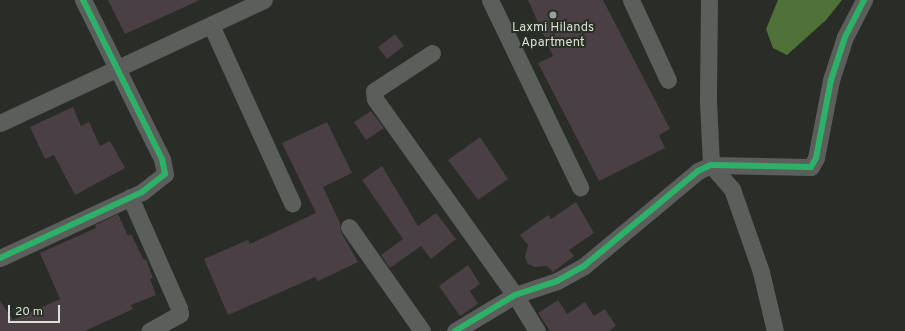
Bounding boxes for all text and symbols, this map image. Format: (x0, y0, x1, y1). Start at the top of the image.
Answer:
marker: Laxmi Hilands Apartment (548, 10, 558, 20)
place label: Laxmi Hilands Apartment (512, 21, 594, 52)
scale bar (10, 297, 62, 323)
text: 20 m (15, 304, 43, 320)

